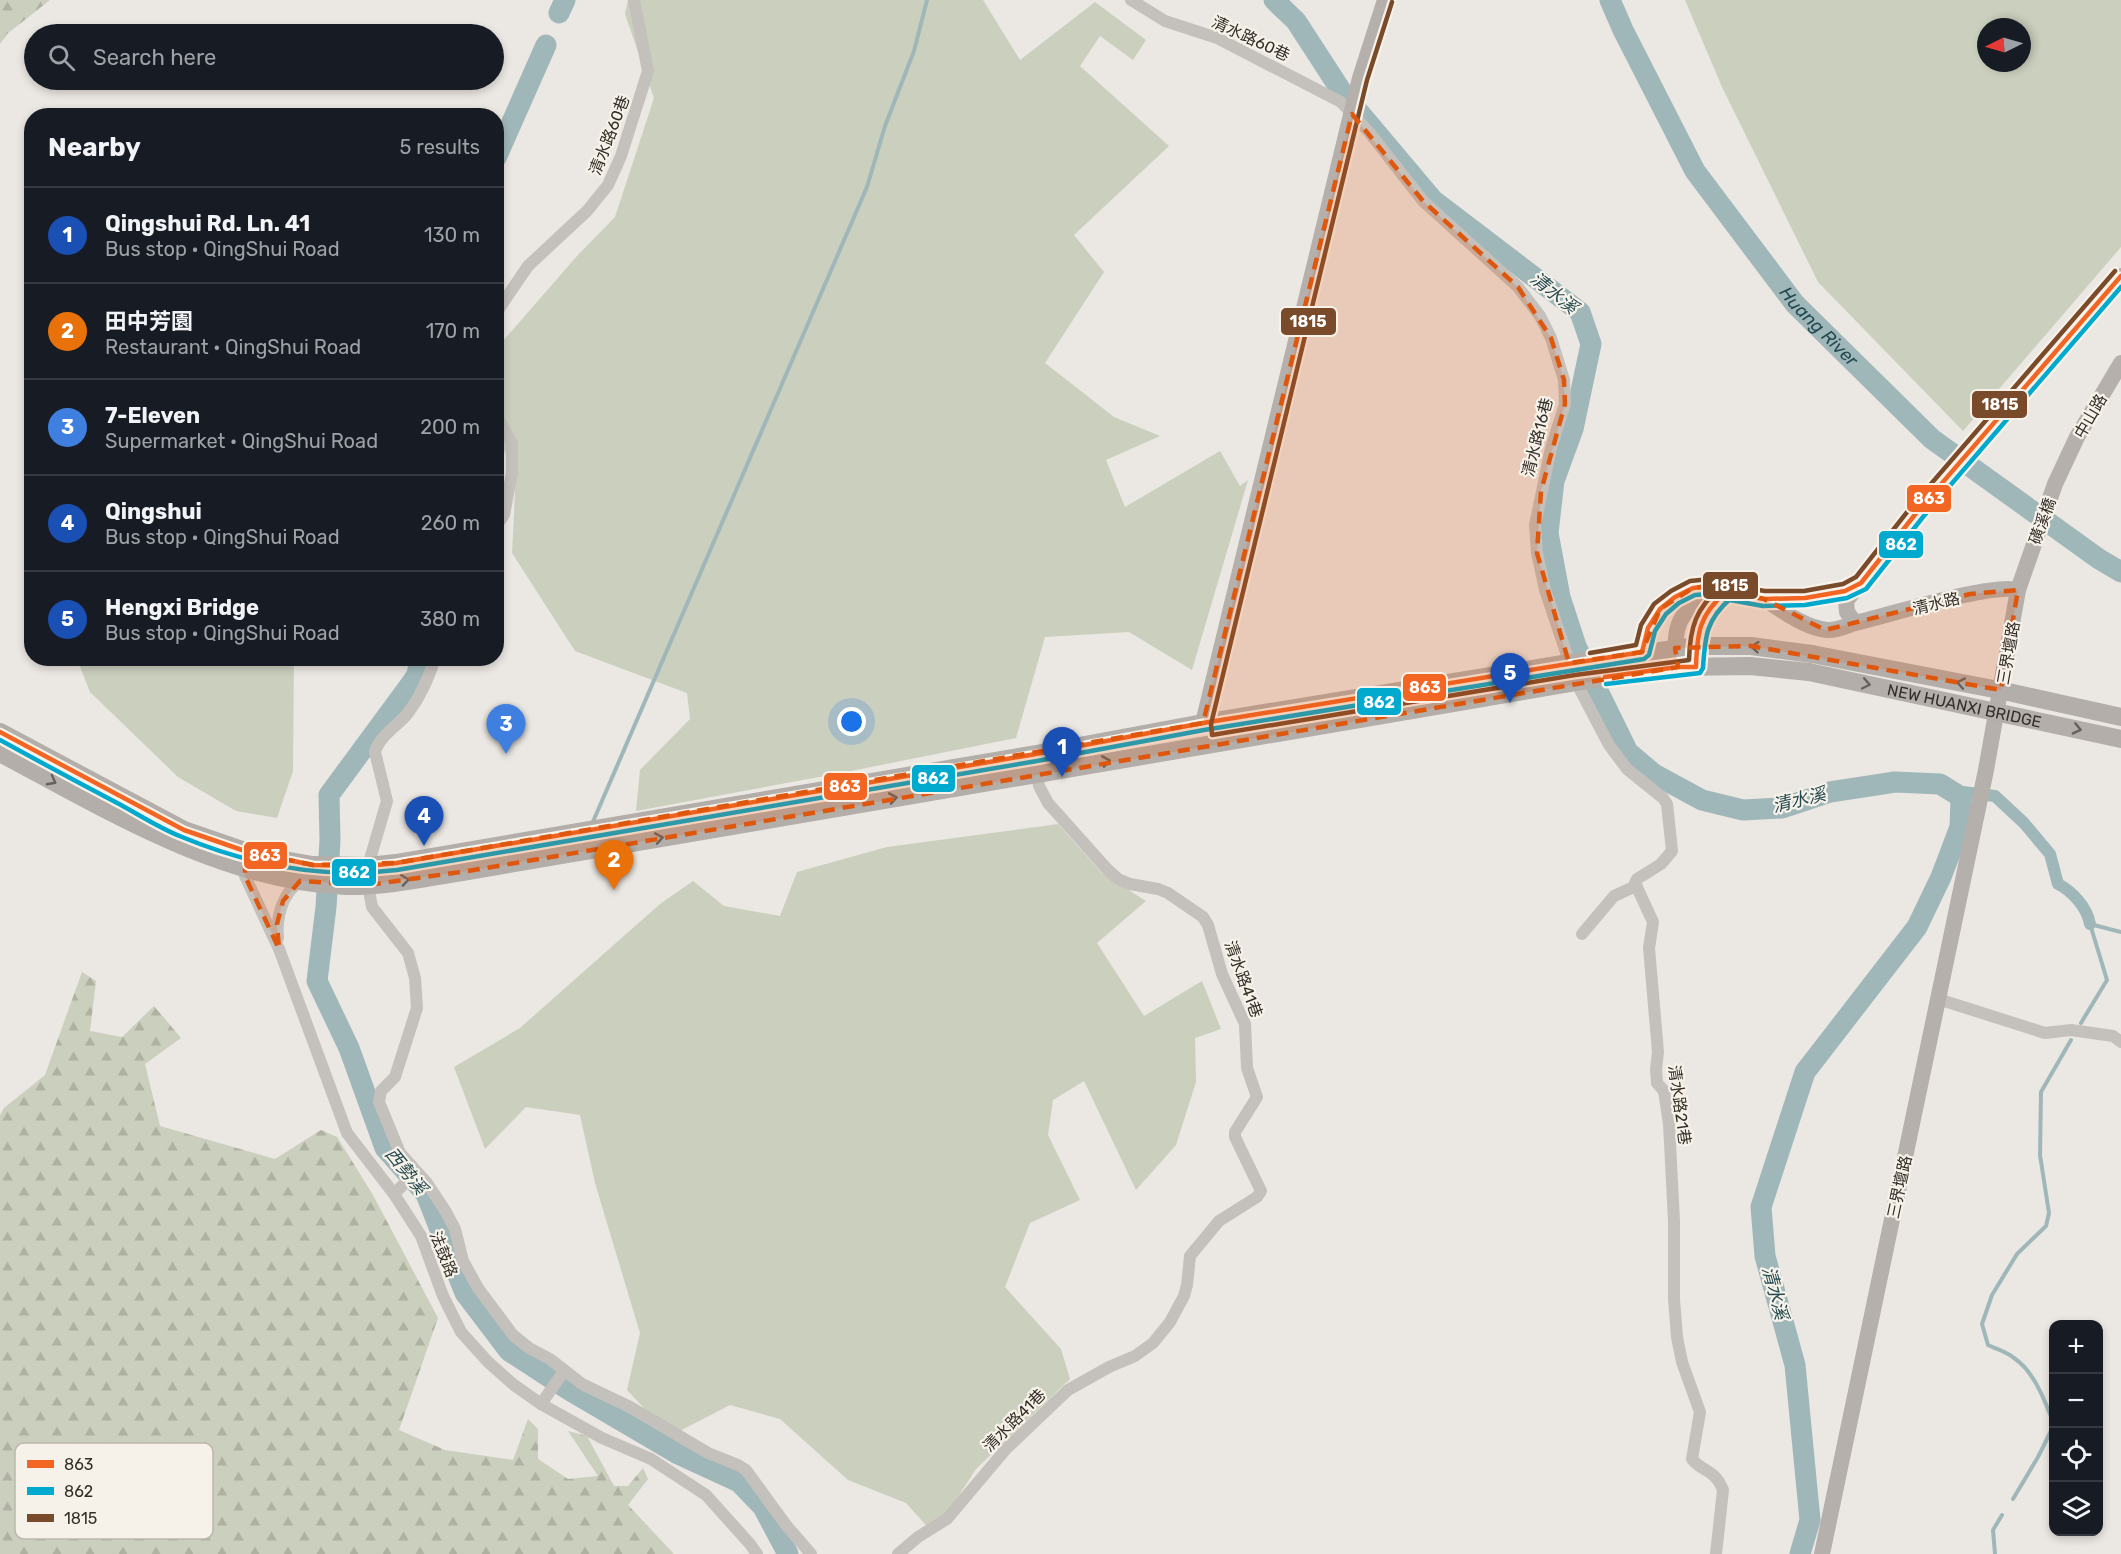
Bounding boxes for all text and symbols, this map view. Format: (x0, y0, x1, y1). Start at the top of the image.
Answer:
street label: 清水路60巷 (1209, 12, 1293, 65)
north arrow (1977, 18, 2031, 72)
search box (24, 24, 504, 90)
icon: search (45, 41, 78, 74)
text: Search here (93, 44, 216, 71)
street label: 清水路60巷 (586, 93, 633, 178)
text: Nearby (48, 132, 141, 163)
text: 5 results (399, 135, 480, 159)
text: Qingshui Rd. Ln. 41 (105, 210, 310, 237)
text: 1 (63, 223, 72, 247)
text: 130 m (424, 223, 480, 247)
text: Bus stop · QingShui Road (105, 237, 340, 261)
water label: 清水溪 (1526, 267, 1584, 320)
water label: Huang River (1775, 282, 1863, 372)
line badge: 1815 (1280, 307, 1337, 336)
text: 田中芳園 (105, 308, 193, 335)
text: 1815 (1289, 312, 1327, 331)
text: 2 (61, 319, 74, 343)
text: 170 m (426, 319, 480, 343)
text: Restaurant · QingShui Road (105, 335, 361, 359)
line badge: 1815 (1971, 390, 2028, 419)
street label: 中山路 (2070, 391, 2111, 442)
text: 1815 (1981, 395, 2019, 414)
street label: 清水路16巷 (1519, 396, 1556, 478)
text: 7-Eleven (105, 402, 200, 429)
text: 3 (61, 415, 74, 439)
text: 200 m (420, 415, 480, 439)
text: Supermarket · QingShui Road (105, 429, 378, 453)
line badge: 863 (1906, 484, 1952, 513)
text: 863 (1913, 489, 1945, 508)
street label: 磺溪橋 (2025, 495, 2060, 547)
text: Qingshui (105, 498, 202, 525)
text: 4 (61, 511, 74, 535)
text: 260 m (421, 511, 480, 535)
text: Bus stop · QingShui Road (105, 525, 340, 549)
line badge: 862 (1878, 530, 1924, 559)
text: 862 (1885, 535, 1917, 554)
line badge: 1815 (1702, 571, 1759, 600)
text: 1815 (1711, 576, 1749, 595)
street label: 清水路 (1911, 588, 1962, 619)
text: Hengxi Bridge (105, 594, 259, 621)
text: 5 (61, 607, 74, 631)
text: 380 m (420, 607, 480, 631)
street label: 三界壇路 (1994, 620, 2023, 686)
text: Bus stop · QingShui Road (105, 621, 340, 645)
one-way arrow (1750, 641, 1759, 654)
pin: 5 (1490, 654, 1530, 703)
line badge: 863 (1402, 673, 1447, 702)
one-way arrow (1861, 677, 1871, 690)
one-way arrow (1957, 677, 1967, 690)
text: 863 (1409, 678, 1441, 697)
street label: NEW HUANXI BRIDGE (1885, 680, 2043, 732)
line badge: 862 (1356, 687, 1402, 716)
text: 862 (1363, 693, 1395, 712)
pin: 3 (486, 704, 526, 754)
your location (837, 707, 866, 736)
one-way arrow (2072, 722, 2082, 735)
pin: 1 (1042, 728, 1082, 777)
one-way arrow (1101, 756, 1110, 768)
line badge: 862 (911, 764, 956, 793)
text: 862 (917, 769, 949, 788)
line badge: 863 (823, 772, 868, 801)
one-way arrow (45, 774, 56, 785)
text: 863 (829, 777, 861, 796)
water label: 清水溪 (1770, 782, 1831, 817)
one-way arrow (887, 792, 897, 805)
pin: 4 (404, 796, 444, 846)
one-way arrow (654, 832, 664, 845)
pin: 2 (594, 840, 634, 890)
line badge: 863 (243, 841, 288, 870)
text: 863 (249, 846, 281, 865)
line badge: 862 (331, 858, 377, 887)
text: 862 (338, 863, 370, 882)
one-way arrow (400, 874, 409, 886)
street label: 清水路41巷 (1221, 938, 1266, 1020)
street label: 清水路21巷 (1665, 1064, 1694, 1146)
water label: 西勢溪 (380, 1143, 433, 1201)
street label: 三界壇路 (1884, 1154, 1915, 1220)
street label: 法鼓路 (426, 1228, 461, 1280)
water label: 清水溪 (1757, 1264, 1793, 1325)
map controls (2049, 1320, 2103, 1536)
button: + (2049, 1320, 2103, 1374)
button: − (2049, 1374, 2103, 1428)
street label: 清水路41巷 (979, 1385, 1050, 1456)
button: locate (2049, 1428, 2103, 1482)
legend (15, 1443, 213, 1539)
text: 863 (64, 1455, 93, 1474)
text: 862 (64, 1482, 93, 1501)
button: layers (2049, 1482, 2103, 1536)
text: 1815 (64, 1509, 97, 1528)

